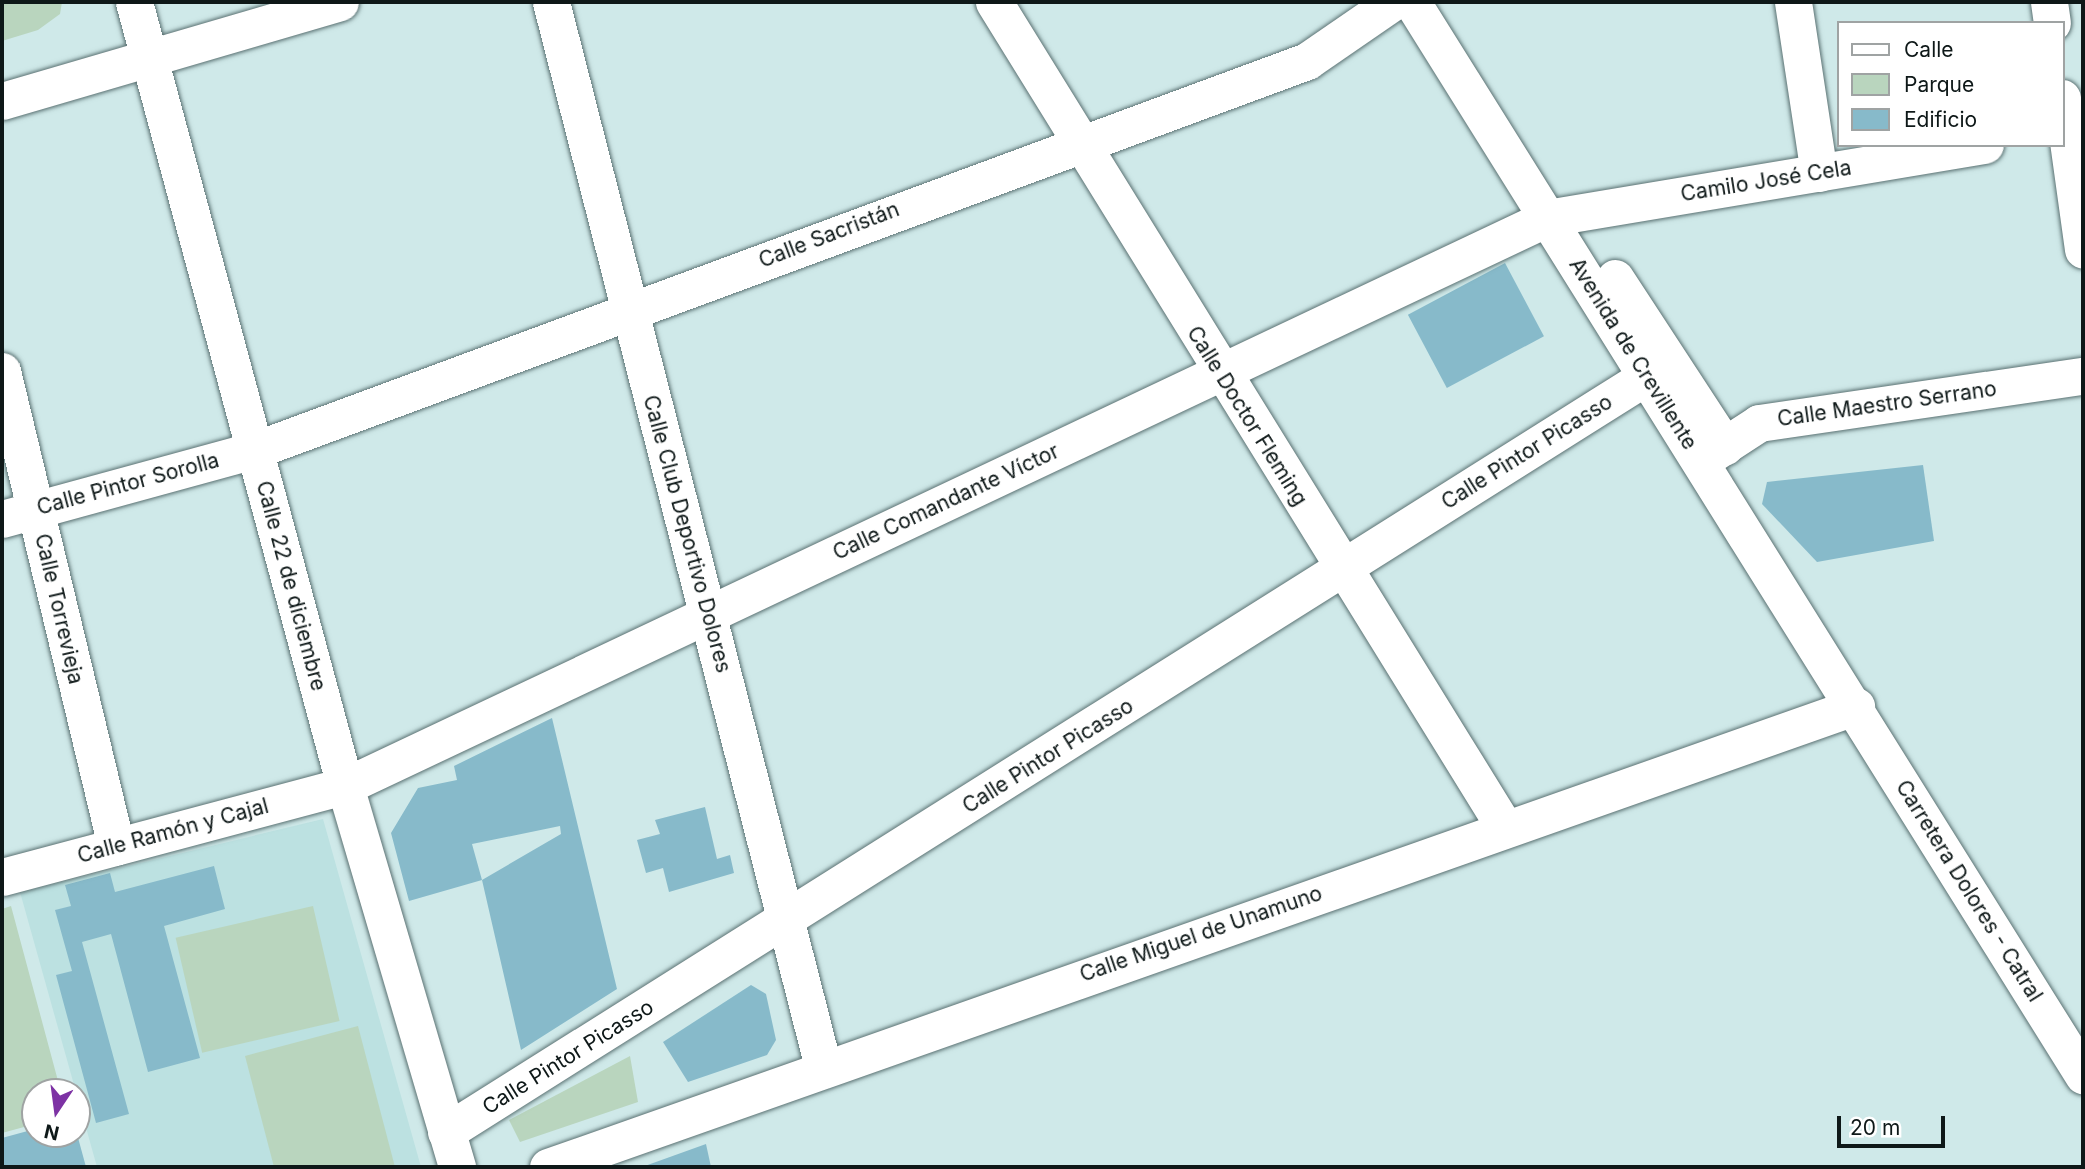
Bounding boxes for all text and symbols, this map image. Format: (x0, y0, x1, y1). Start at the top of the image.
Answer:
legend (1836, 21, 2064, 147)
text: Calle (1904, 37, 1954, 62)
text: Parque (1904, 72, 1974, 97)
text: Edificio (1904, 107, 1977, 132)
street label: Camilo José Cela (1679, 155, 1853, 207)
street label: Calle Sacristán (755, 197, 903, 273)
street label: Avenida de Crevillente (1564, 254, 1702, 454)
street label: Calle Doctor Fleming (1182, 322, 1312, 510)
street label: Calle Maestro Serrano (1776, 376, 1998, 432)
street label: Calle Pintor Picasso (1437, 389, 1617, 515)
street label: Calle Club Deportivo Dolores (638, 392, 736, 676)
street label: Calle Comandante Víctor (829, 438, 1063, 566)
street label: Calle Pintor Sorolla (34, 448, 222, 520)
street label: Calle 22 de diciembre (251, 478, 331, 694)
street label: Calle Torrevieja (29, 531, 89, 687)
street label: Calle Pintor Picasso (958, 693, 1138, 819)
street label: Carretera Dolores - Catral (1890, 776, 2048, 1006)
street label: Calle Ramón y Cajal (75, 793, 271, 869)
street label: Calle Miguel de Unamuno (1076, 881, 1326, 987)
street label: Calle Pintor Picasso (478, 994, 658, 1120)
north arrow (21, 1078, 91, 1148)
scale bar (1840, 1102, 1948, 1146)
text: 20 m (1850, 1115, 1900, 1140)
text: N (42, 1119, 61, 1145)

